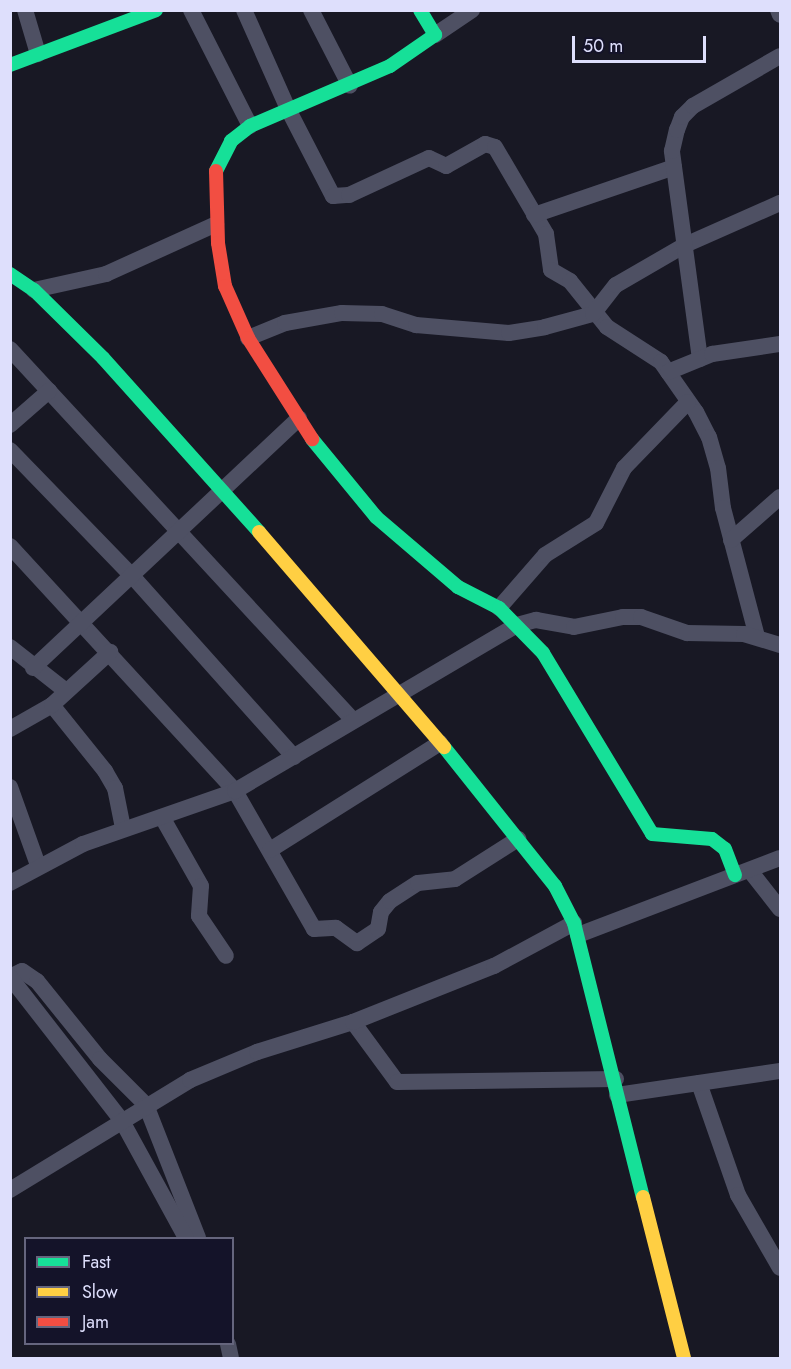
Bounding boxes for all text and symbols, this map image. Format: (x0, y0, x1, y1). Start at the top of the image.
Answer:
scale bar (575, 24, 708, 62)
text: 50 m (583, 33, 623, 59)
legend (24, 1237, 234, 1345)
text: Fast (82, 1249, 111, 1275)
text: Slow (82, 1279, 118, 1305)
text: Jam (82, 1309, 109, 1335)

